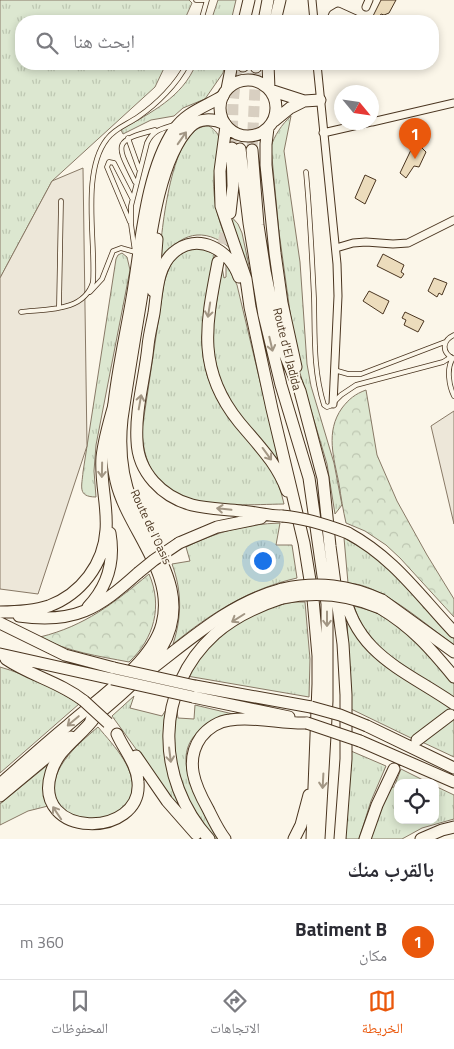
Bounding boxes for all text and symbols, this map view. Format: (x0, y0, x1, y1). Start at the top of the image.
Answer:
search box (15, 15, 439, 70)
text: ابحث هنا (73, 26, 135, 55)
icon: search (33, 29, 61, 57)
north arrow (334, 85, 379, 130)
pin: 1 (399, 118, 431, 159)
one-way arrow (177, 131, 187, 145)
one-way arrow (204, 301, 214, 317)
street label: Route d'El Jadida (268, 306, 307, 392)
one-way arrow (267, 336, 276, 352)
one-way arrow (135, 394, 145, 410)
one-way arrow (262, 447, 272, 461)
one-way arrow (97, 461, 107, 477)
street label: Route de l'Oasis (126, 486, 177, 568)
one-way arrow (216, 504, 232, 514)
your location (250, 548, 276, 574)
one-way arrow (322, 610, 332, 627)
one-way arrow (231, 613, 245, 623)
one-way arrow (66, 715, 79, 727)
one-way arrow (165, 747, 175, 763)
one-way arrow (319, 773, 328, 789)
map controls (394, 779, 439, 824)
button: locate (394, 779, 439, 824)
one-way arrow (52, 806, 62, 820)
text: بالقرب منك (347, 853, 434, 885)
text: Batiment B (295, 914, 387, 943)
text: 360 m (20, 930, 64, 954)
text: 1 (414, 930, 422, 954)
text: مكان (359, 943, 387, 967)
tab: المحفوظات (51, 987, 108, 1042)
tab: الاتجاهات (210, 987, 260, 1042)
tab: الخريطة (362, 987, 403, 1042)

